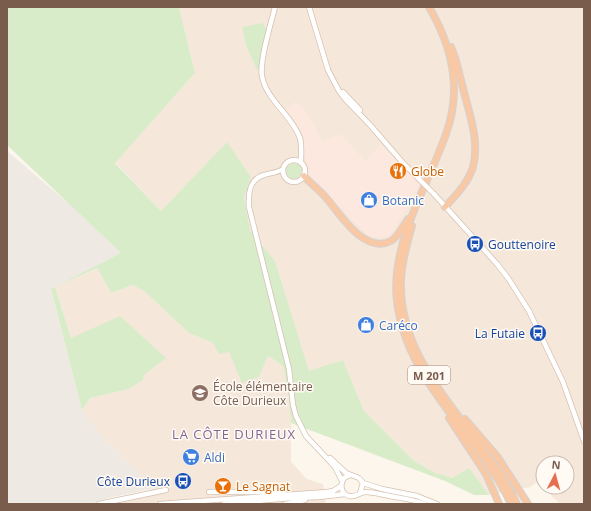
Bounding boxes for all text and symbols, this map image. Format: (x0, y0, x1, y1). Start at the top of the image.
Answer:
restaurant icon: Globe (388, 161, 408, 181)
place label: Globe (411, 163, 444, 180)
shop icon: Botanic (359, 190, 379, 210)
place label: Botanic (382, 192, 424, 209)
bus stop icon: Gouttenoire (465, 234, 485, 254)
place label: Gouttenoire (488, 236, 556, 253)
shop icon: Caréco (356, 315, 376, 335)
place label: Caréco (379, 317, 418, 334)
bus stop icon: La Futaie (528, 323, 548, 343)
place label: La Futaie (475, 325, 525, 342)
road number: M 201 (408, 366, 450, 384)
place label: École élémentaire Côte Durieux (213, 378, 313, 409)
school or university icon: École élémentaire Côte Durieux (190, 383, 210, 403)
district label: LA CÔTE DURIEUX (172, 425, 296, 443)
supermarket icon: Aldi (181, 447, 201, 467)
place label: Aldi (204, 449, 225, 466)
north arrow (535, 455, 575, 495)
text: N (551, 457, 561, 472)
bus stop icon: Côte Durieux (173, 471, 193, 491)
place label: Côte Durieux (97, 473, 171, 490)
bar icon: Le Sagnat (213, 476, 233, 496)
place label: Le Sagnat (236, 478, 290, 495)

